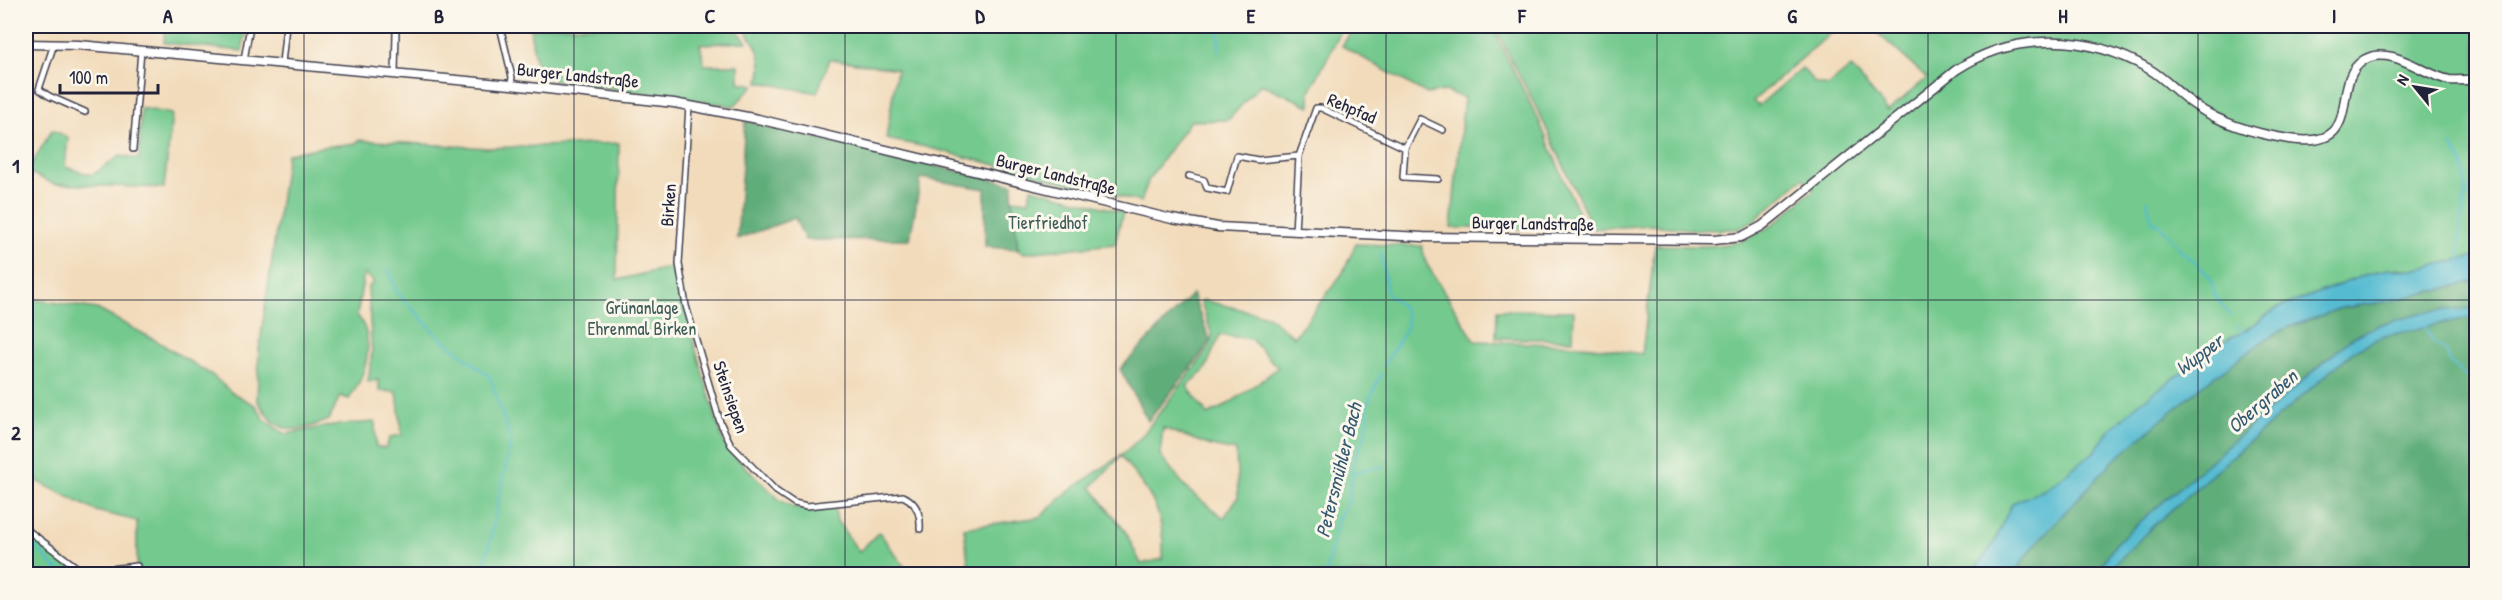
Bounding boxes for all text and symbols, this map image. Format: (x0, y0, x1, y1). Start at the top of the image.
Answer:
text: A (163, 2, 173, 29)
text: B (434, 2, 444, 29)
text: C (705, 2, 716, 29)
text: D (975, 2, 985, 29)
text: E (1247, 2, 1256, 29)
text: F (1517, 2, 1527, 29)
text: G (1787, 2, 1797, 29)
text: H (2058, 2, 2068, 29)
text: I (2332, 2, 2336, 29)
street label: Burger Landstraße (516, 56, 640, 94)
scale bar (60, 57, 158, 95)
north arrow (2385, 57, 2445, 117)
text: 100 m (69, 65, 108, 90)
text: N (2390, 70, 2414, 89)
street label: Rehpfad (1324, 87, 1380, 129)
street label: Burger Landstraße (994, 147, 1118, 201)
text: 1 (12, 152, 20, 179)
street label: Birken (654, 183, 682, 227)
street label: Burger Landstraße (1472, 209, 1594, 237)
park label: Tierfriedhof (1008, 210, 1088, 235)
park label: Grünanlage Ehrenmal Birken (588, 295, 696, 341)
water label: Wupper (2170, 326, 2231, 382)
street label: Steinsiepen (707, 358, 755, 436)
water label: Obergraben (2221, 362, 2305, 440)
water label: Petersmühler Bach (1308, 398, 1368, 540)
text: 2 (11, 419, 21, 446)

